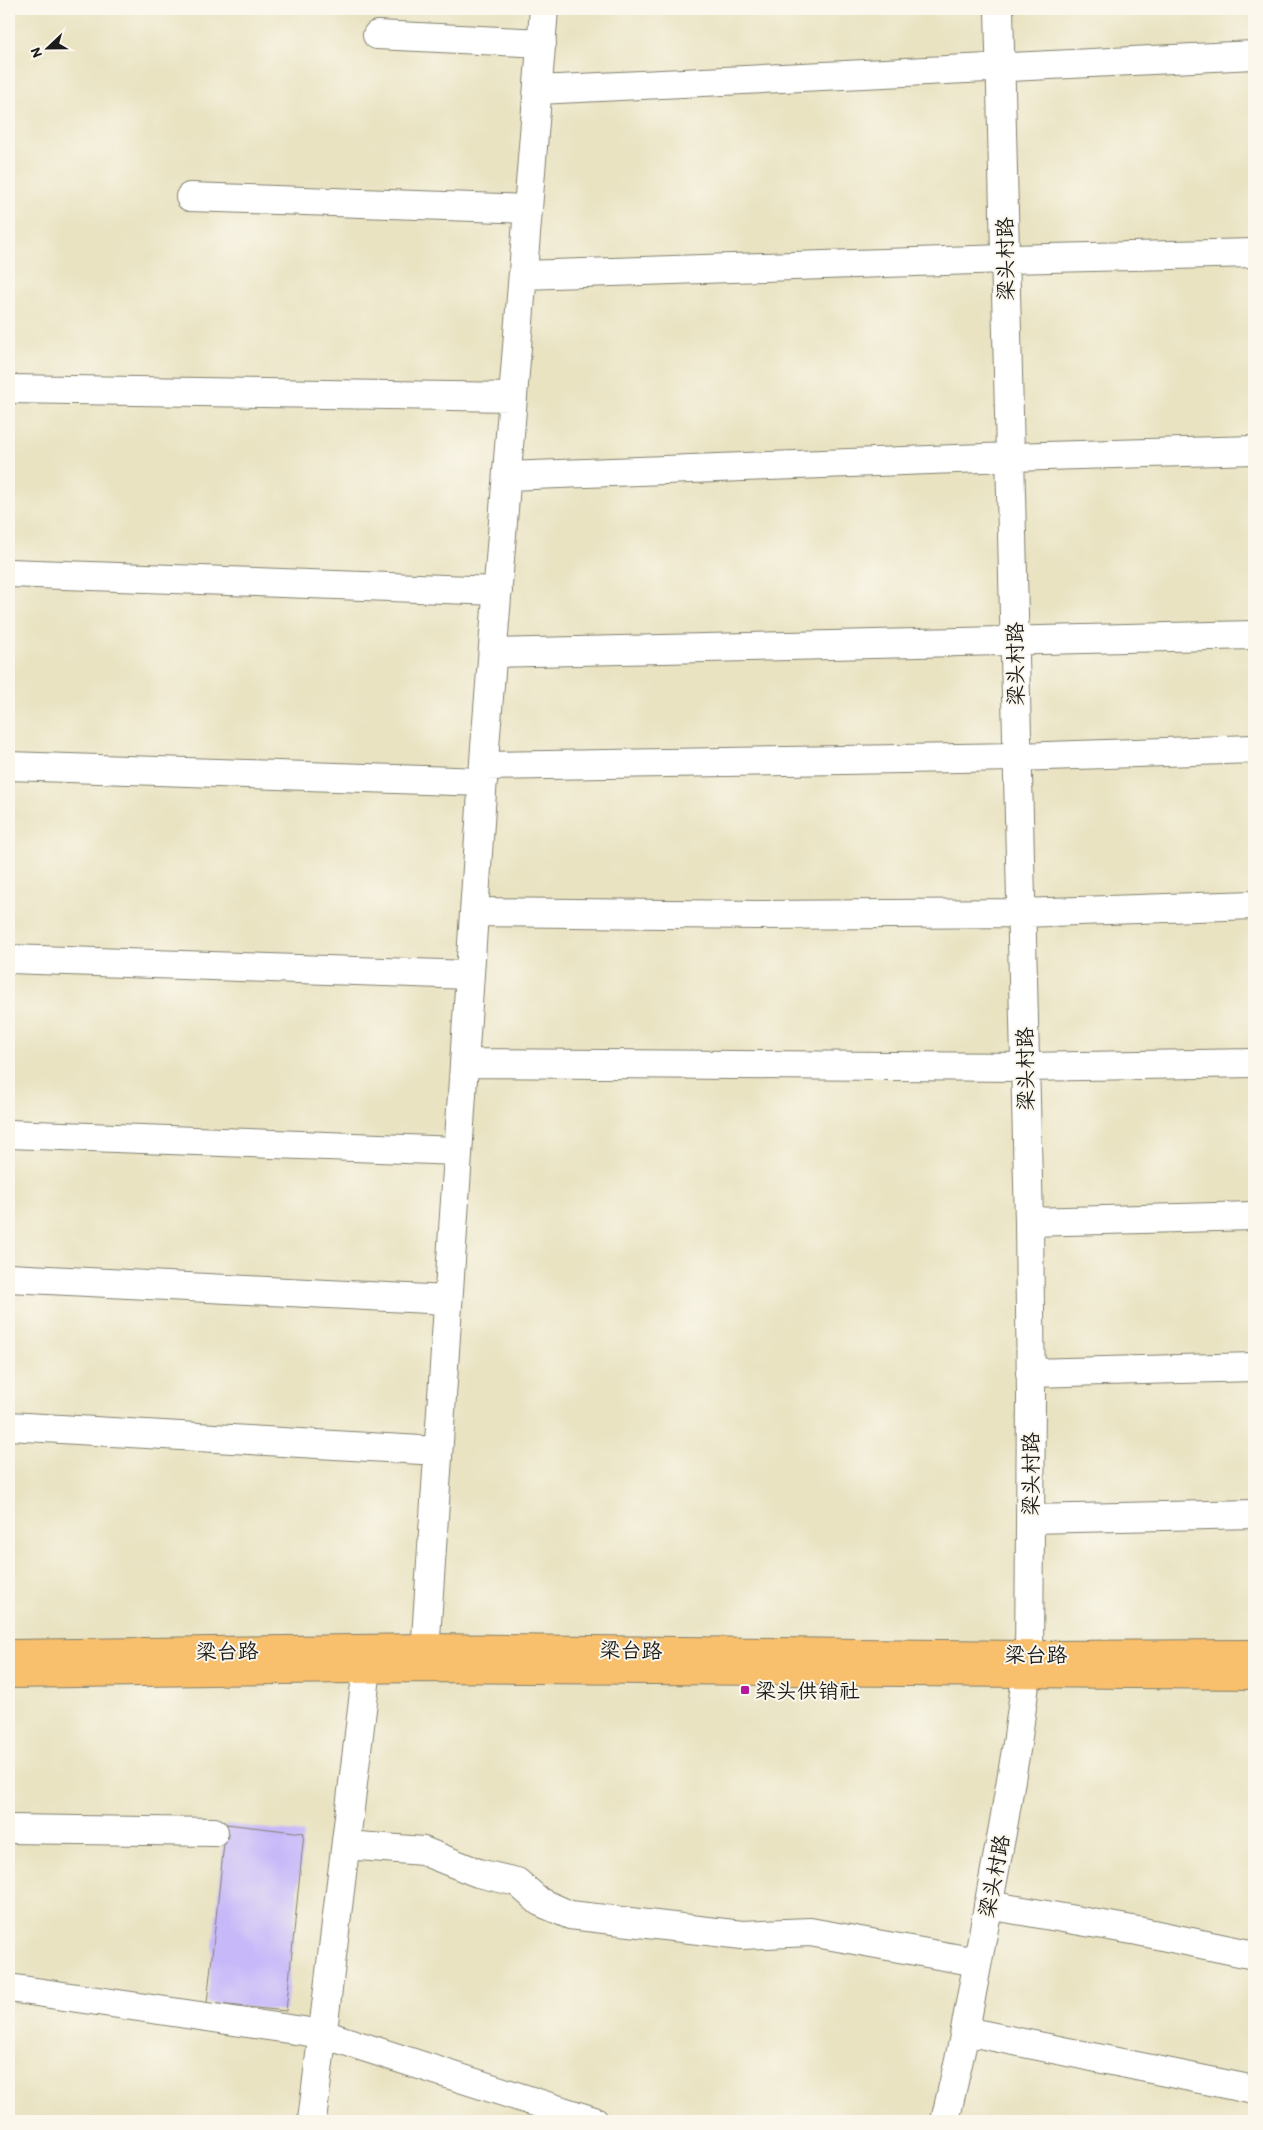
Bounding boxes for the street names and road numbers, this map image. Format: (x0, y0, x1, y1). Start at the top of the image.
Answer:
street label: 梁头村路 (992, 217, 1018, 301)
street label: 梁头村路 (1002, 622, 1028, 706)
street label: 梁头村路 (1012, 1027, 1038, 1111)
street label: 梁头村路 (1018, 1432, 1043, 1516)
street label: 梁台路 (599, 1637, 663, 1663)
street label: 梁台路 (195, 1638, 259, 1664)
street label: 梁台路 (1005, 1642, 1068, 1667)
street label: 梁头村路 (974, 1832, 1014, 1920)

